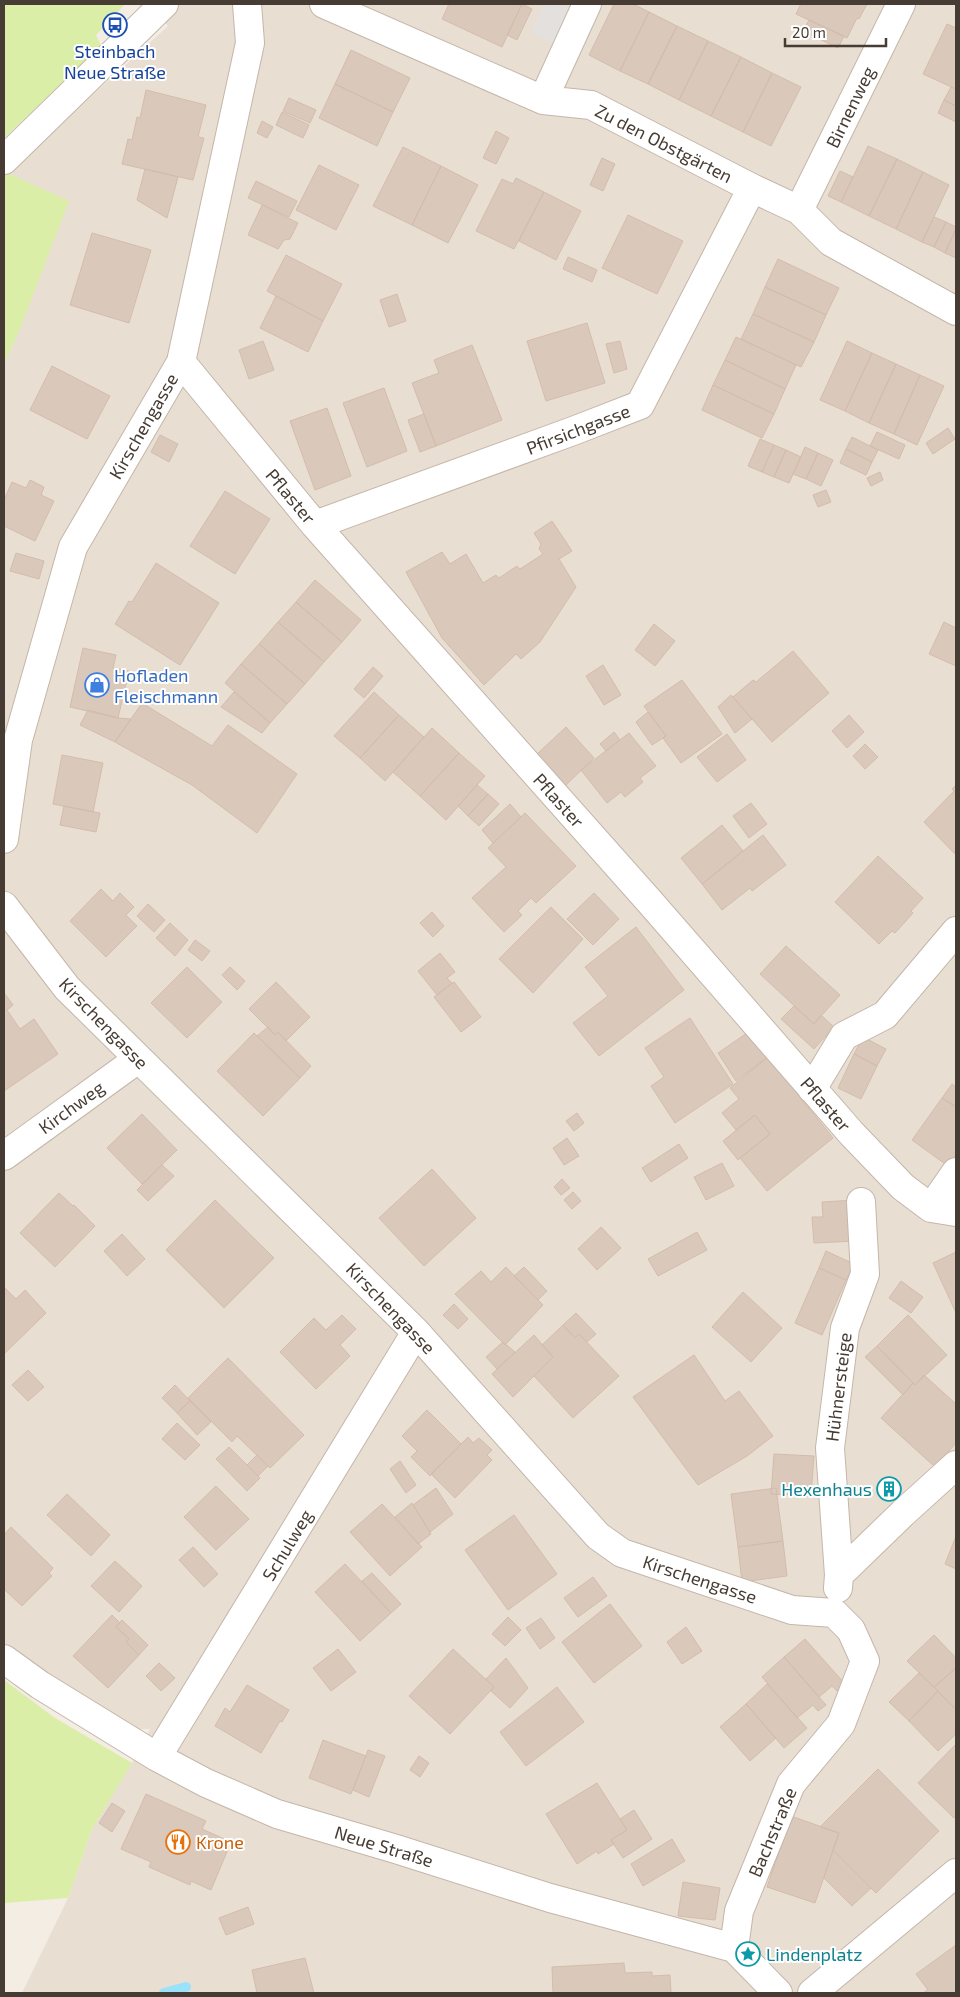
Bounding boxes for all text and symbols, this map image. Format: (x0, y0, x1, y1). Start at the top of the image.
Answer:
bus stop icon: Steinbach Neue Straße (102, 12, 128, 38)
scale bar (785, 15, 886, 47)
text: 20 m (792, 23, 826, 41)
place label: Steinbach Neue Straße (64, 40, 166, 83)
street label: Birnenweg (821, 63, 879, 151)
street label: Zu den Obstgärten (592, 99, 736, 187)
street label: Kirschengasse (104, 369, 182, 483)
street label: Pfirsichgasse (523, 399, 633, 459)
street label: Pflaster (262, 464, 320, 528)
place label: Hofladen Fleischmann (114, 664, 218, 707)
shop icon: Hofladen Fleischmann (84, 672, 110, 698)
street label: Pflaster (529, 768, 589, 832)
street label: Kirschengasse (55, 973, 153, 1073)
street label: Pflaster (796, 1072, 856, 1136)
street label: Kirchweg (34, 1076, 108, 1138)
street label: Kirschengasse (342, 1258, 440, 1358)
street label: Hühnersteige (820, 1331, 856, 1443)
building icon: Hexenhaus (876, 1476, 902, 1502)
place label: Hexenhaus (781, 1478, 872, 1500)
street label: Schulweg (257, 1505, 317, 1585)
street label: Kirschengasse (640, 1550, 760, 1608)
street label: Bachstraße (743, 1784, 801, 1880)
street label: Neue Straße (332, 1821, 436, 1871)
restaurant icon: Krone (165, 1829, 191, 1855)
place label: Krone (196, 1831, 244, 1853)
place icon: Lindenplatz (735, 1941, 761, 1967)
place label: Lindenplatz (766, 1943, 862, 1965)

